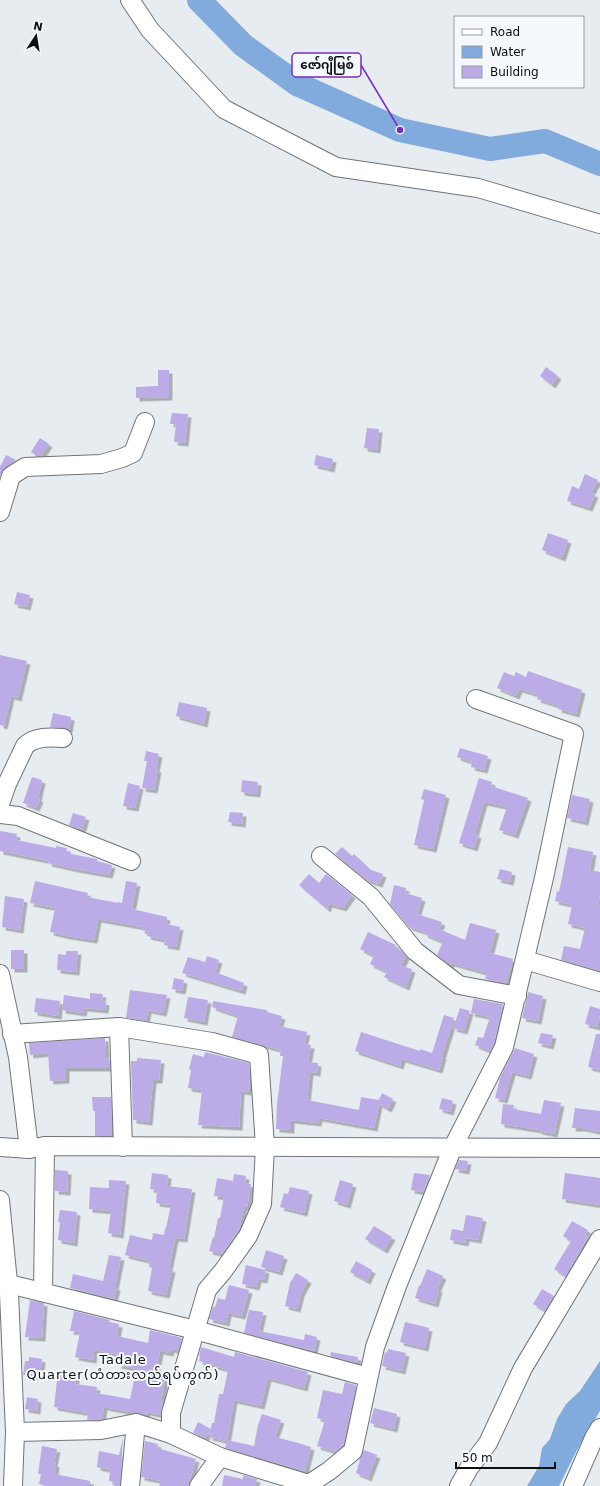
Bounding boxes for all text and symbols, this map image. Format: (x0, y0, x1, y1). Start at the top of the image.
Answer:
north arrow (16, 16, 56, 56)
legend (454, 16, 584, 88)
text: N (32, 19, 44, 34)
text: Road (490, 25, 520, 39)
text: Water (490, 45, 526, 59)
callout: ဇော်ဂျီမြစ် (292, 53, 361, 77)
text: ဇော်ဂျီမြစ် (300, 55, 354, 76)
text: Building (490, 65, 539, 79)
district label: Tadale Quarter(တံတားလည်ရပ်ကွက်) (26, 1352, 220, 1385)
scale bar (456, 1444, 555, 1470)
text: 50 m (462, 1451, 493, 1465)

